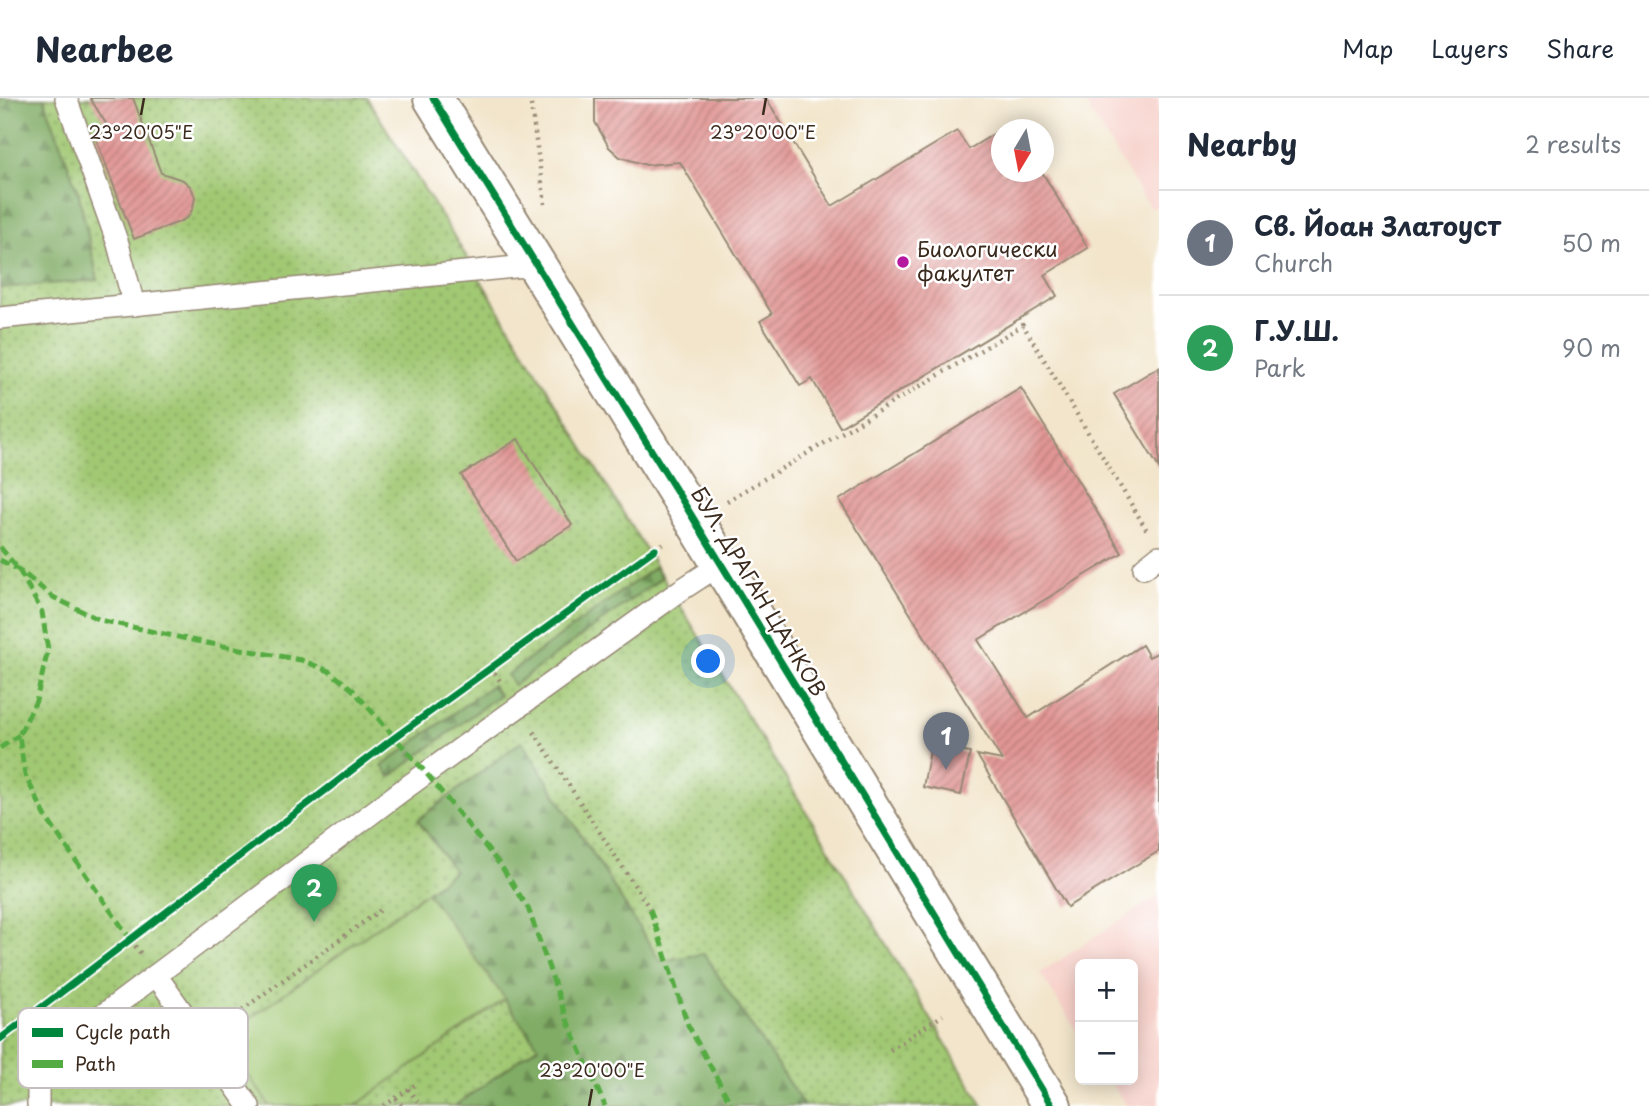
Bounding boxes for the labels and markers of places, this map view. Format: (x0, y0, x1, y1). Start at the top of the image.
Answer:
place label: Биологически факултет (917, 232, 1058, 288)
marker: Биологически факултет (895, 254, 911, 270)
pin: 1 (923, 712, 969, 770)
pin: 2 (291, 864, 337, 922)

